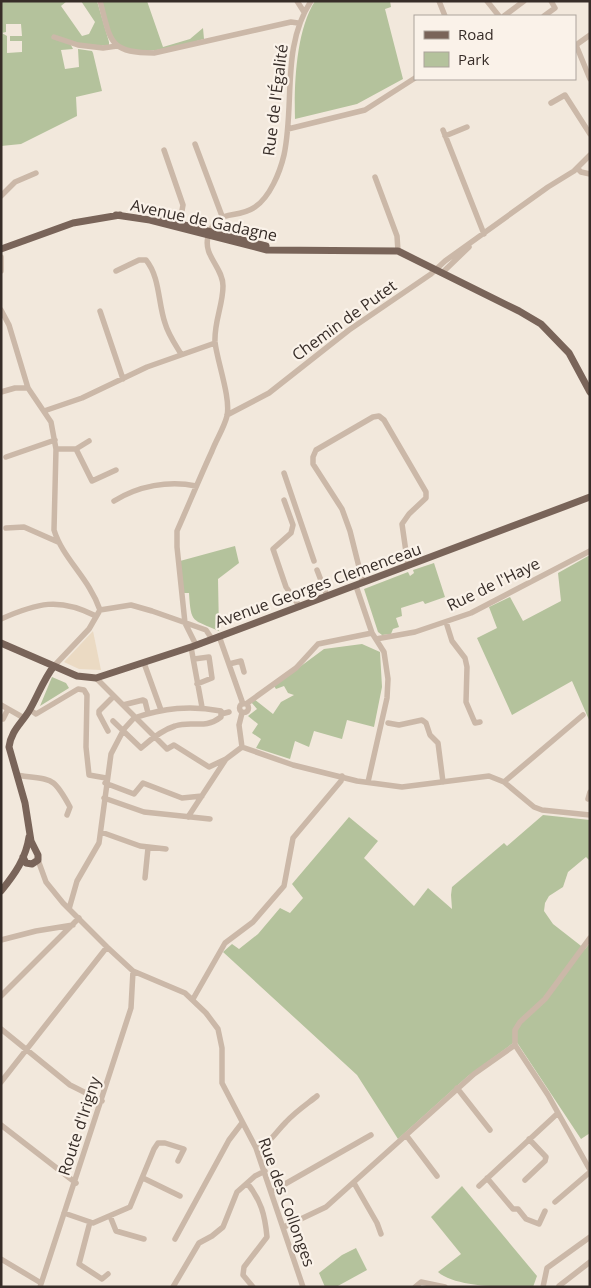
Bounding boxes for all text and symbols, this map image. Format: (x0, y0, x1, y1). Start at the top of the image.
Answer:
legend (414, 15, 576, 80)
text: Road (458, 24, 494, 44)
street label: Rue de l'Égalité (257, 43, 293, 157)
text: Park (458, 49, 489, 69)
street label: Avenue de Gadagne (129, 194, 279, 246)
street label: Chemin de Putet (287, 274, 401, 365)
street label: Avenue Georges Clemenceau (212, 537, 424, 633)
street label: Rue de l'Haye (443, 552, 543, 616)
street label: Route d'Irigny (53, 1073, 106, 1178)
street label: Rue des Collonges (253, 1134, 321, 1270)

